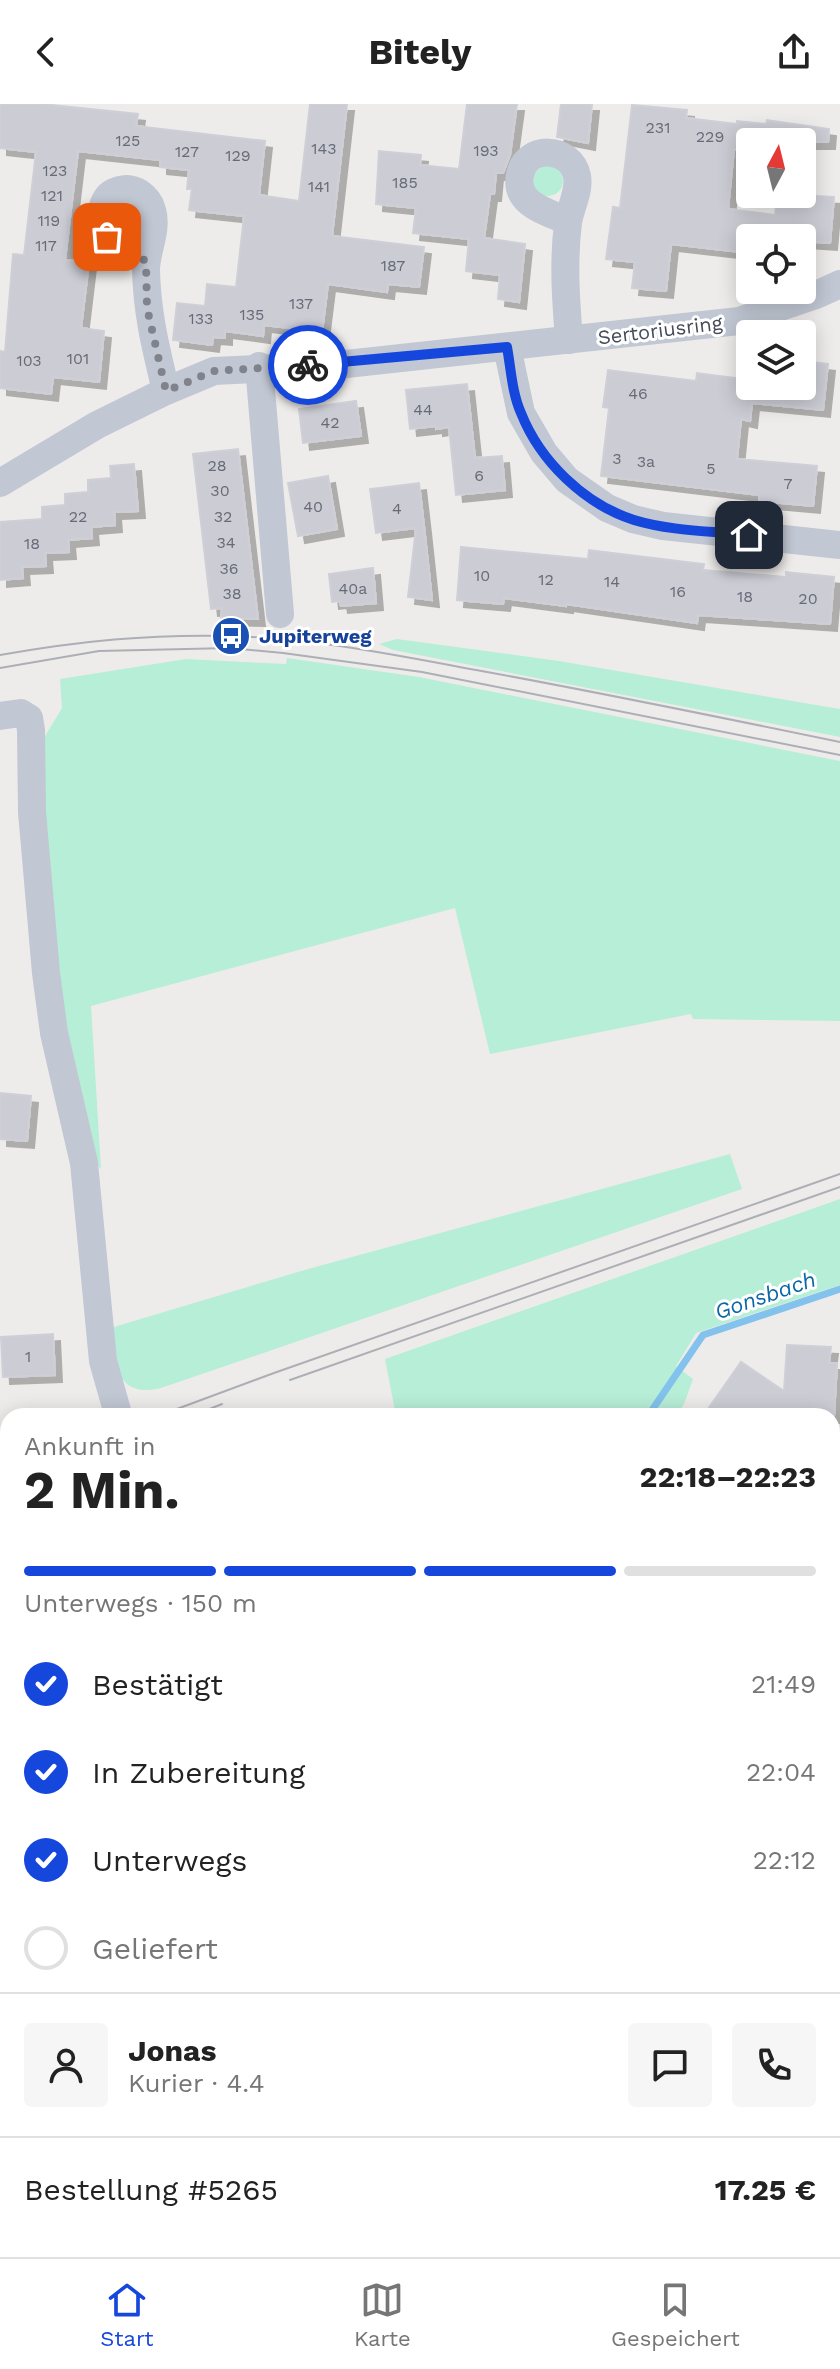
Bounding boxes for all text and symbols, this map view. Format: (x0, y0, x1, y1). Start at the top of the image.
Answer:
icon: back (24, 30, 68, 74)
icon: share (772, 30, 816, 74)
text: Bitely (368, 31, 472, 73)
house number: 231 (646, 118, 670, 137)
house number: 229 (696, 127, 724, 146)
north arrow (736, 128, 816, 208)
map controls (736, 128, 816, 400)
house number: 125 (116, 131, 140, 150)
house number: 143 (311, 139, 337, 158)
house number: 193 (473, 141, 499, 160)
house number: 127 (175, 142, 199, 161)
house number: 129 (225, 146, 251, 165)
house number: 123 (43, 161, 67, 180)
house number: 185 (392, 173, 418, 192)
house number: 141 (308, 177, 330, 196)
house number: 121 (41, 186, 63, 205)
pin (73, 203, 141, 271)
house number: 119 (38, 211, 60, 230)
icon: bag (85, 215, 129, 259)
button: locate (736, 224, 816, 304)
house number: 117 (35, 236, 57, 255)
house number: 187 (381, 256, 405, 275)
house number: 137 (289, 294, 313, 313)
house number: 135 (240, 305, 264, 324)
house number: 133 (189, 309, 213, 328)
street label: Sertoriusring (596, 310, 724, 350)
button: layers (736, 320, 816, 400)
courier (268, 325, 348, 405)
icon: bike (286, 343, 330, 387)
house number: 101 (67, 349, 89, 368)
house number: 103 (16, 351, 42, 370)
house number: 46 (628, 384, 648, 403)
house number: 44 (413, 400, 433, 419)
house number: 42 (320, 413, 340, 432)
house number: 3 (612, 449, 622, 468)
house number: 3a (637, 452, 655, 471)
house number: 28 (207, 456, 227, 475)
house number: 5 (706, 459, 716, 478)
house number: 6 (474, 466, 484, 485)
house number: 7 (784, 474, 793, 493)
house number: 30 (210, 481, 230, 500)
house number: 40 (303, 497, 323, 516)
house number: 4 (392, 499, 402, 518)
pin (715, 501, 783, 569)
house number: 22 (69, 507, 87, 526)
house number: 32 (214, 507, 232, 526)
icon: home (727, 513, 771, 557)
house number: 34 (216, 533, 236, 552)
house number: 18 (24, 534, 40, 553)
house number: 36 (219, 559, 239, 578)
house number: 10 (474, 566, 490, 585)
house number: 12 (538, 570, 554, 589)
house number: 14 (604, 572, 620, 591)
house number: 40a (339, 579, 367, 598)
house number: 16 (670, 582, 686, 601)
house number: 38 (222, 584, 242, 603)
house number: 18 (737, 587, 753, 606)
house number: 20 (798, 589, 818, 608)
bus stop icon: Jupiterweg (210, 615, 252, 657)
place label: Jupiterweg (259, 624, 372, 648)
water label: Gonsbach (711, 1267, 819, 1324)
house number: 1 (25, 1347, 31, 1366)
text: Ankunft in (24, 1431, 156, 1461)
text: 22:18–22:23 (640, 1459, 816, 1494)
text: 2 Min. (24, 1460, 180, 1521)
text: Unterwegs · 150 m (24, 1588, 257, 1618)
icon: check (24, 1662, 68, 1706)
text: Bestätigt (92, 1667, 223, 1702)
text: 21:49 (751, 1669, 816, 1699)
icon: check (24, 1750, 68, 1794)
text: In Zubereitung (92, 1755, 305, 1790)
text: 22:04 (746, 1757, 816, 1787)
icon: check (24, 1838, 68, 1882)
text: Unterwegs (92, 1843, 247, 1878)
text: 22:12 (753, 1845, 816, 1875)
text: Geliefert (92, 1931, 218, 1966)
button: person (24, 2023, 108, 2107)
button: chat (628, 2023, 712, 2107)
button: phone (732, 2023, 816, 2107)
text: Jonas (128, 2033, 216, 2068)
text: Kurier · 4.4 (128, 2068, 265, 2098)
text: Bestellung #5265 (24, 2172, 278, 2207)
text: 17.25 € (715, 2172, 816, 2207)
tab: Start (100, 2278, 154, 2351)
tab: Karte (354, 2278, 411, 2351)
tab: Gespeichert (611, 2278, 740, 2351)

